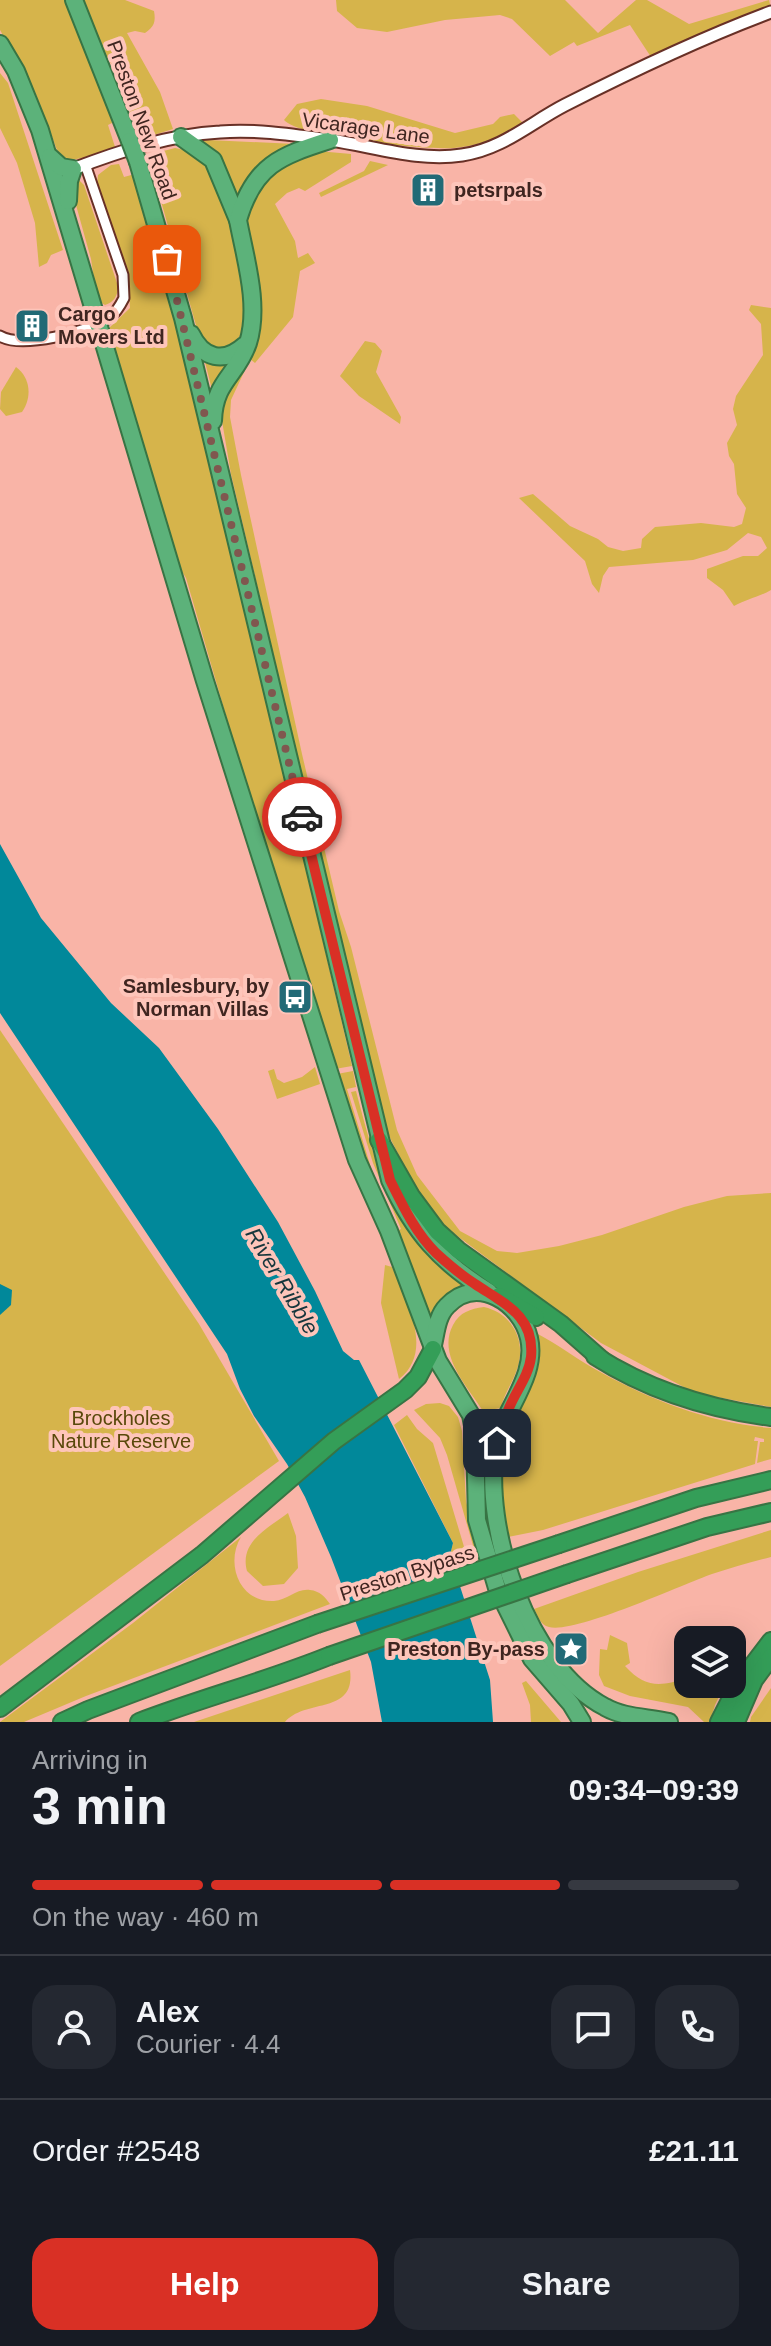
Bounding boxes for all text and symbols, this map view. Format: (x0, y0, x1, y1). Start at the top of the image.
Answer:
street label: Preston New Road (103, 37, 181, 203)
street label: Vicarage Lane (301, 108, 431, 148)
building icon: petsrpals (409, 171, 447, 209)
place label: petsrpals (454, 179, 543, 201)
pin (133, 225, 201, 293)
icon: bag (145, 237, 189, 281)
place label: Cargo Movers Ltd (58, 303, 165, 348)
building icon: Cargo Movers Ltd (13, 307, 51, 345)
courier (262, 777, 342, 857)
icon: car (280, 795, 324, 839)
place label: Samlesbury, by Norman Villas (123, 975, 270, 1020)
bus stop icon: Samlesbury, by Norman Villas (276, 978, 314, 1016)
water label: River Ribble (240, 1223, 324, 1339)
park label: Brockholes Nature Reserve (51, 1407, 191, 1452)
pin (463, 1409, 531, 1477)
icon: home (475, 1421, 519, 1465)
street label: Preston Bypass (337, 1541, 477, 1605)
map controls (674, 1626, 746, 1698)
button: layers (674, 1626, 746, 1698)
place icon: Preston By-pass (552, 1630, 590, 1668)
place label: Preston By-pass (387, 1638, 545, 1660)
text: Arriving in (32, 1745, 148, 1775)
text: 09:34–09:39 (569, 1773, 739, 1806)
text: 3 min (32, 1777, 168, 1835)
text: On the way · 460 m (32, 1902, 259, 1932)
button: person (32, 1985, 116, 2069)
button: chat (551, 1985, 635, 2069)
button: phone (655, 1985, 739, 2069)
text: Alex (136, 1995, 199, 2028)
text: Courier · 4.4 (136, 2029, 281, 2059)
text: Order #2548 (32, 2134, 200, 2167)
text: £21.11 (649, 2134, 739, 2167)
button: Help (32, 2238, 378, 2330)
button: Share (394, 2238, 739, 2330)

